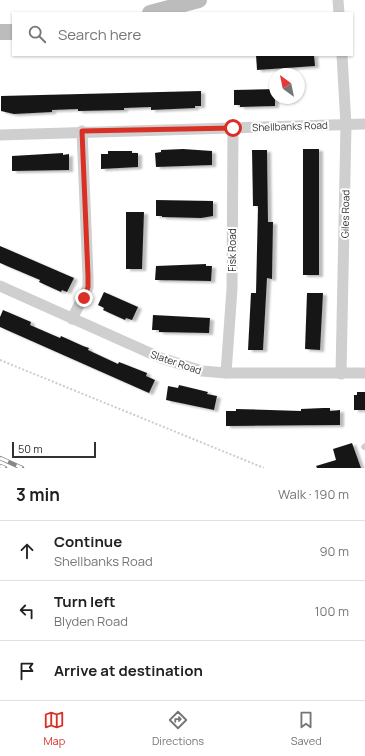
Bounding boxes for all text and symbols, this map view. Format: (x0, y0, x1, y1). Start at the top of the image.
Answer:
search box (12, 12, 353, 56)
icon: search (26, 23, 48, 45)
text: Search here (58, 24, 141, 45)
north arrow (269, 68, 305, 104)
street label: Shellbanks Road (252, 118, 328, 134)
route start (224, 119, 242, 137)
street label: Giles Road (338, 190, 352, 238)
street label: Fisk Road (225, 228, 239, 272)
route end (75, 289, 93, 307)
street label: Slater Road (149, 347, 203, 377)
scale bar (12, 440, 96, 459)
text: 50 m (18, 441, 43, 456)
text: 3 min (16, 483, 60, 506)
text: Walk · 190 m (278, 485, 349, 503)
text: Continue (54, 531, 122, 552)
icon: ahead (16, 540, 38, 562)
text: 90 m (319, 542, 349, 560)
text: Shellbanks Road (54, 552, 153, 570)
text: Turn left (54, 591, 116, 612)
icon: left (16, 600, 38, 622)
text: 100 m (314, 602, 349, 620)
text: Blyden Road (54, 612, 128, 630)
icon: arrive (16, 660, 38, 682)
text: Arrive at destination (54, 660, 203, 681)
tab: Map (43, 709, 65, 748)
tab: Directions (152, 709, 204, 748)
tab: Saved (291, 709, 322, 748)

